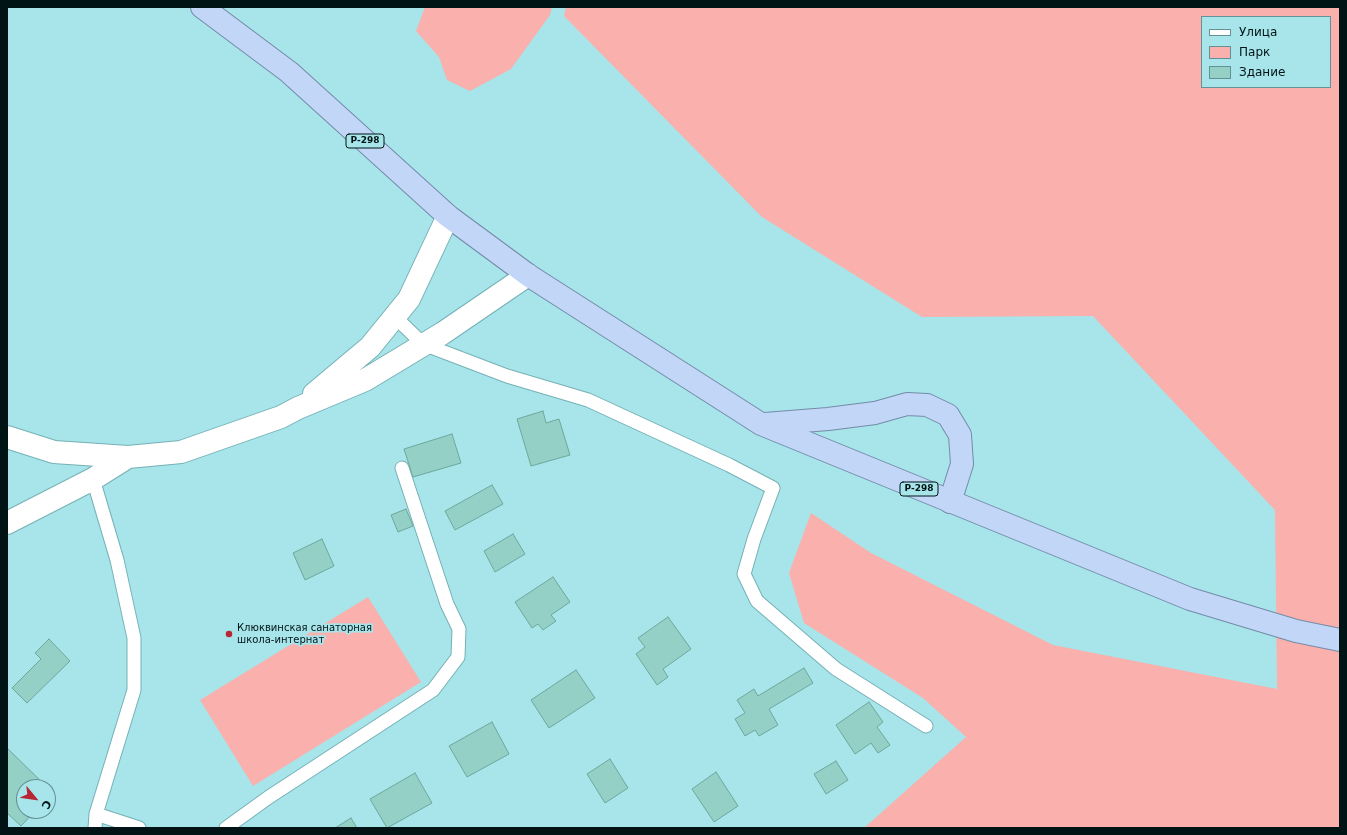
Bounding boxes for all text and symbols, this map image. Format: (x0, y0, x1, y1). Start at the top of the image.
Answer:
legend (1201, 16, 1331, 88)
text: Улица (1239, 25, 1277, 39)
text: Парк (1239, 45, 1270, 59)
text: Здание (1239, 65, 1285, 79)
road number: Р-298 (346, 134, 384, 148)
road number: Р-298 (900, 482, 938, 496)
place label: Клюквинская санаторная школа-интернат (237, 622, 372, 646)
marker: Клюквинская санаторная школа-интернат (224, 629, 234, 639)
north arrow (16, 779, 56, 819)
text: С (38, 798, 54, 811)

